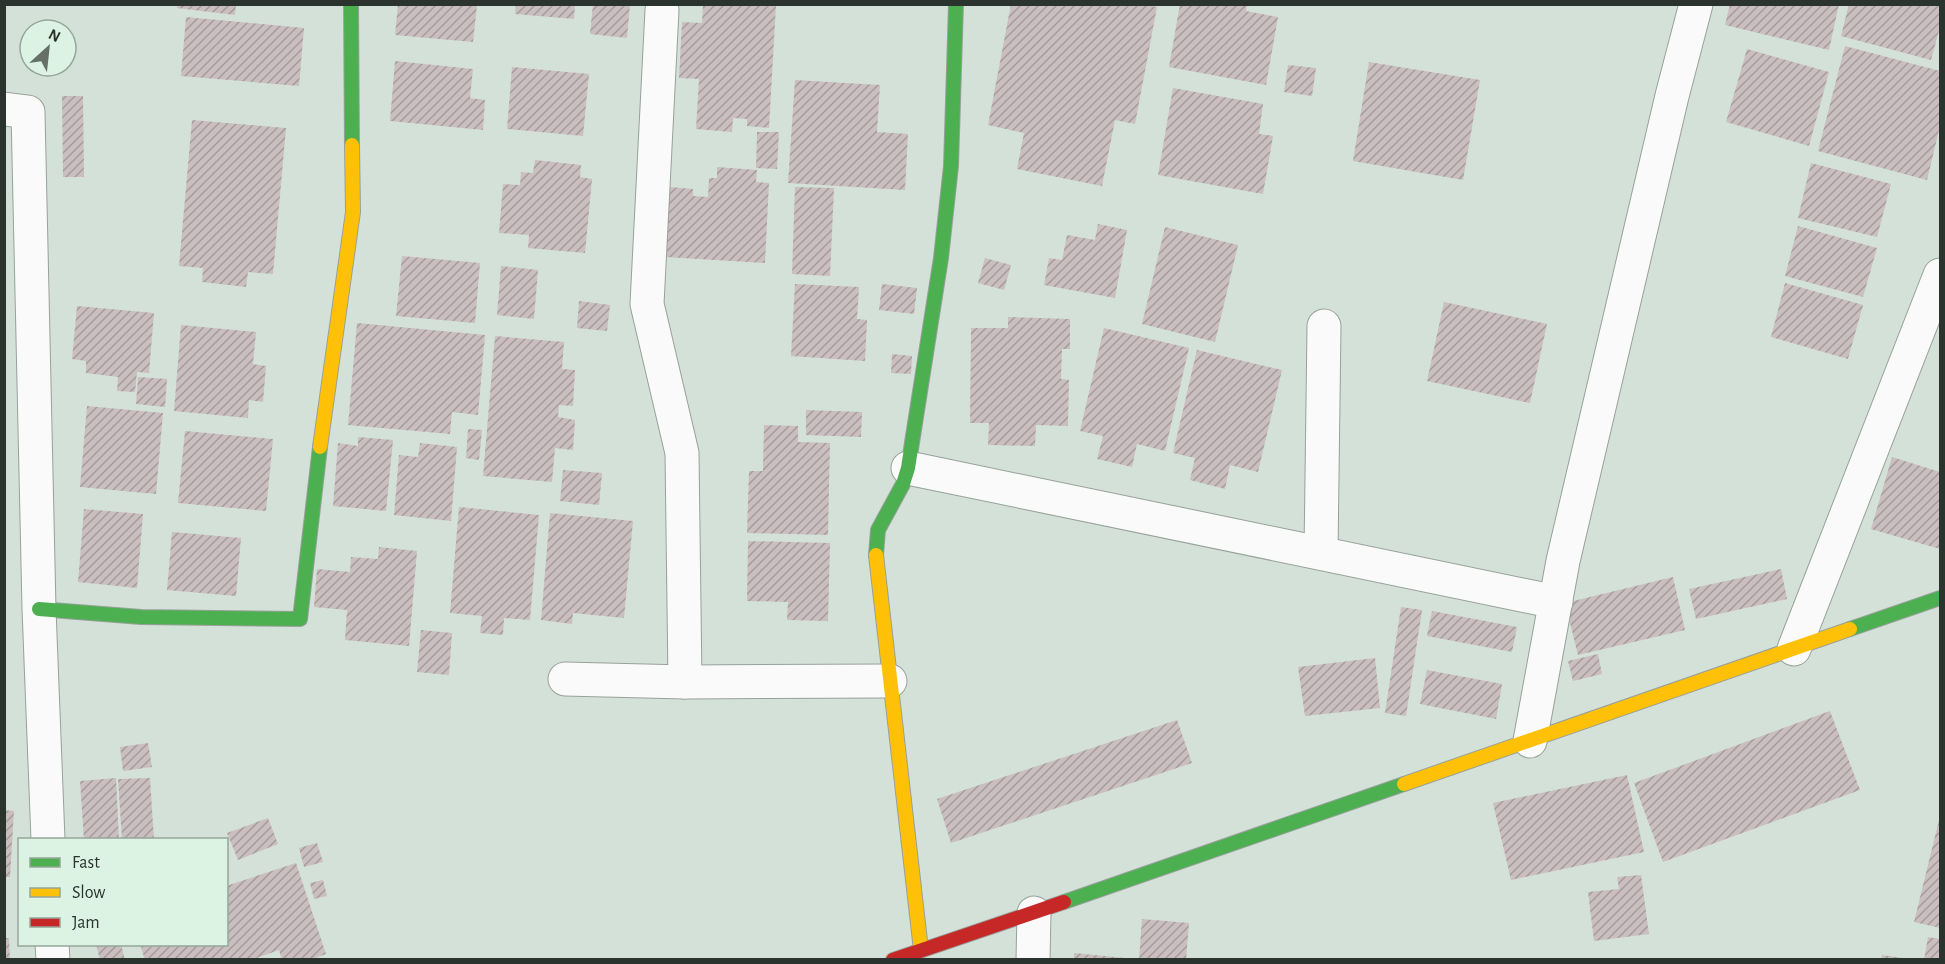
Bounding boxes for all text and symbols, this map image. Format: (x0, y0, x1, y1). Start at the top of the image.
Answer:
north arrow (18, 18, 78, 78)
text: N (46, 26, 63, 45)
legend (18, 838, 228, 946)
text: Fast (72, 854, 100, 872)
text: Slow (72, 884, 105, 902)
text: Jam (72, 914, 100, 932)

